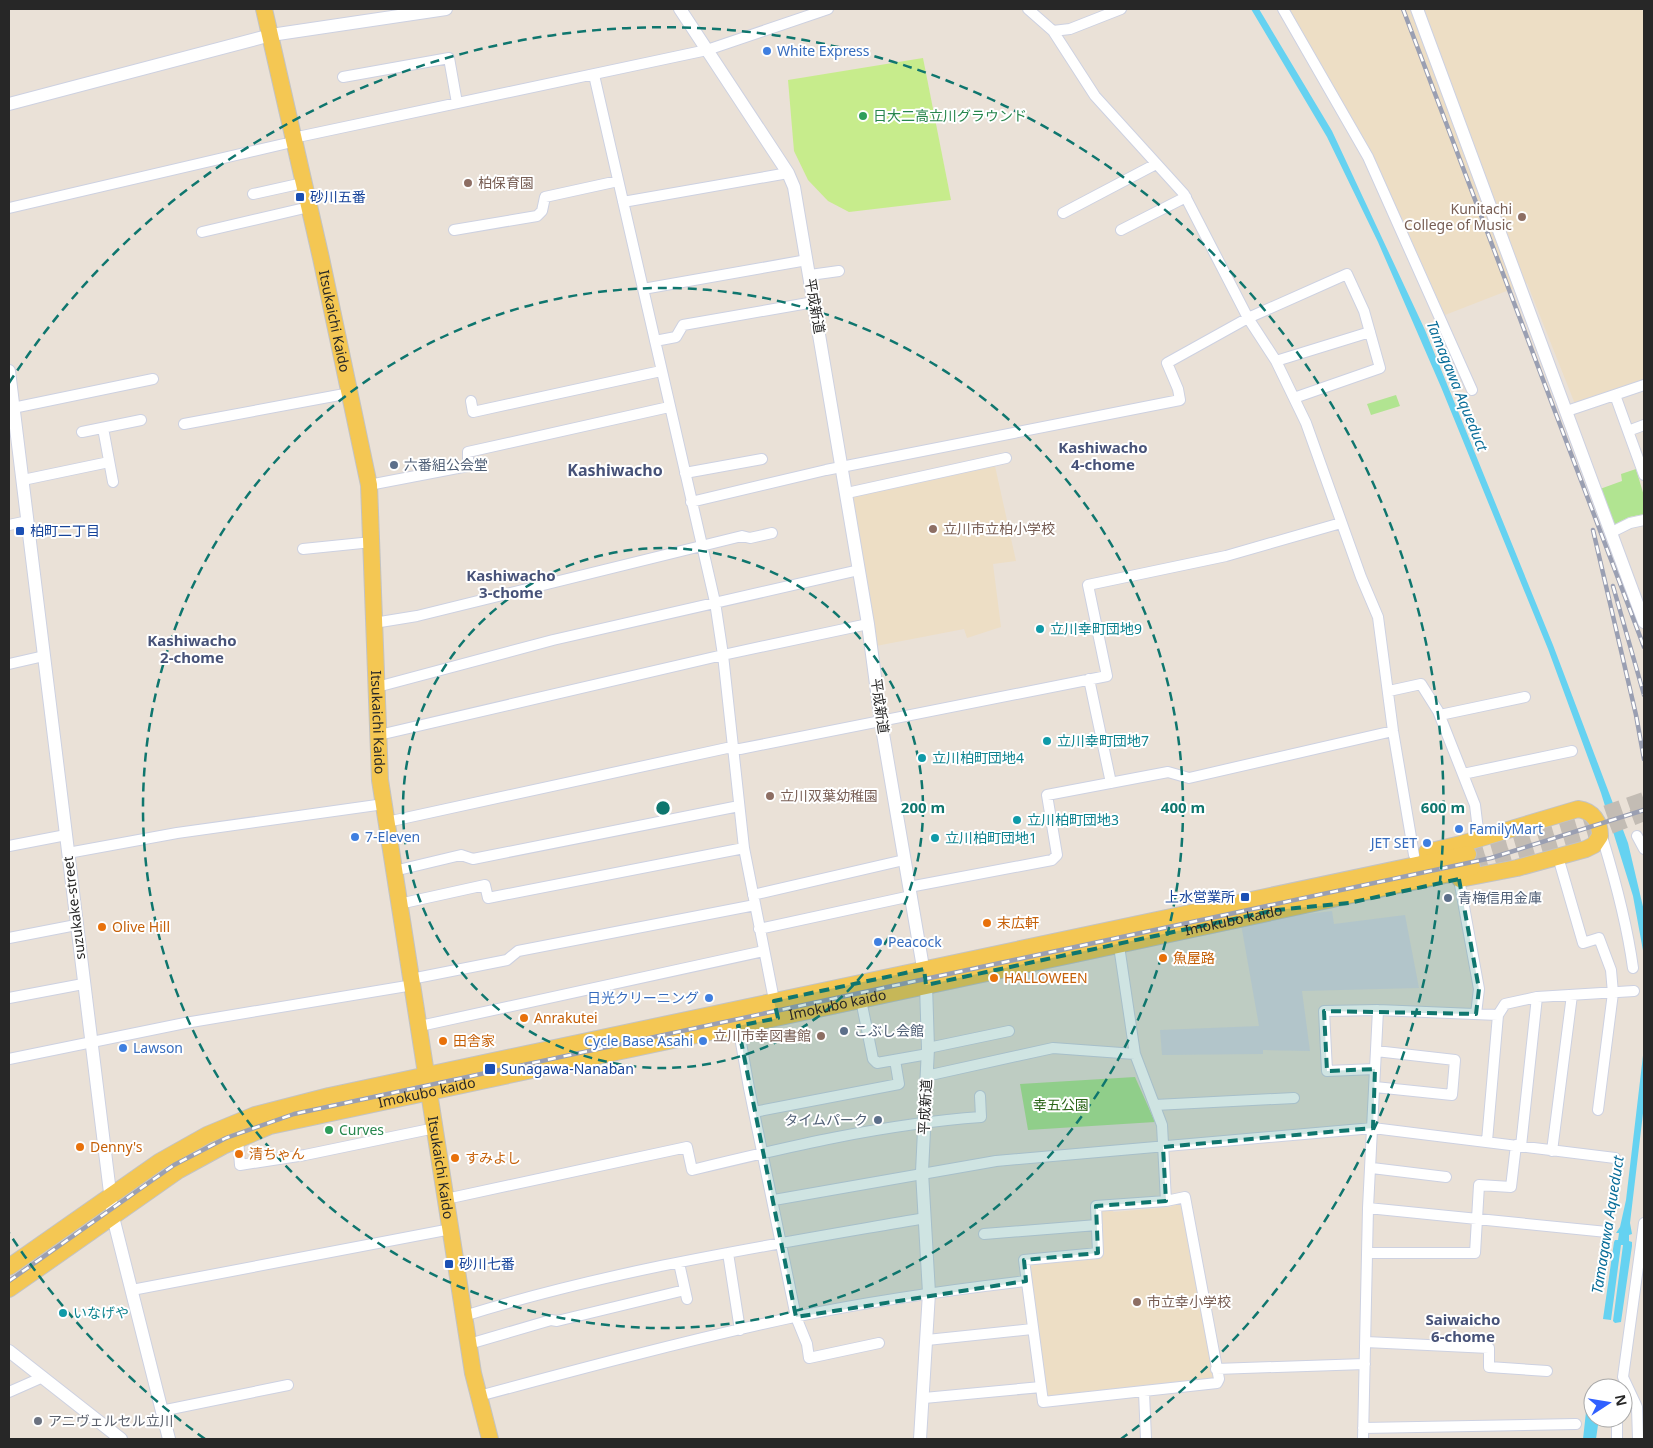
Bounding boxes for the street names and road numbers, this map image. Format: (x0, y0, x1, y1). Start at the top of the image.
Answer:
street label: Itsukaichi Kaido (315, 268, 355, 374)
street label: 平成新道 (801, 277, 830, 335)
street label: Itsukaichi Kaido (367, 670, 390, 775)
street label: 平成新道 (867, 677, 894, 735)
street label: suzukake-street (58, 855, 89, 961)
street label: Imokubo kaido (1183, 900, 1284, 939)
street label: Imokubo kaido (787, 985, 888, 1024)
street label: Imokubo kaido (376, 1072, 477, 1112)
street label: 平成新道 (914, 1079, 935, 1135)
street label: Itsukaichi Kaido (424, 1115, 459, 1220)

